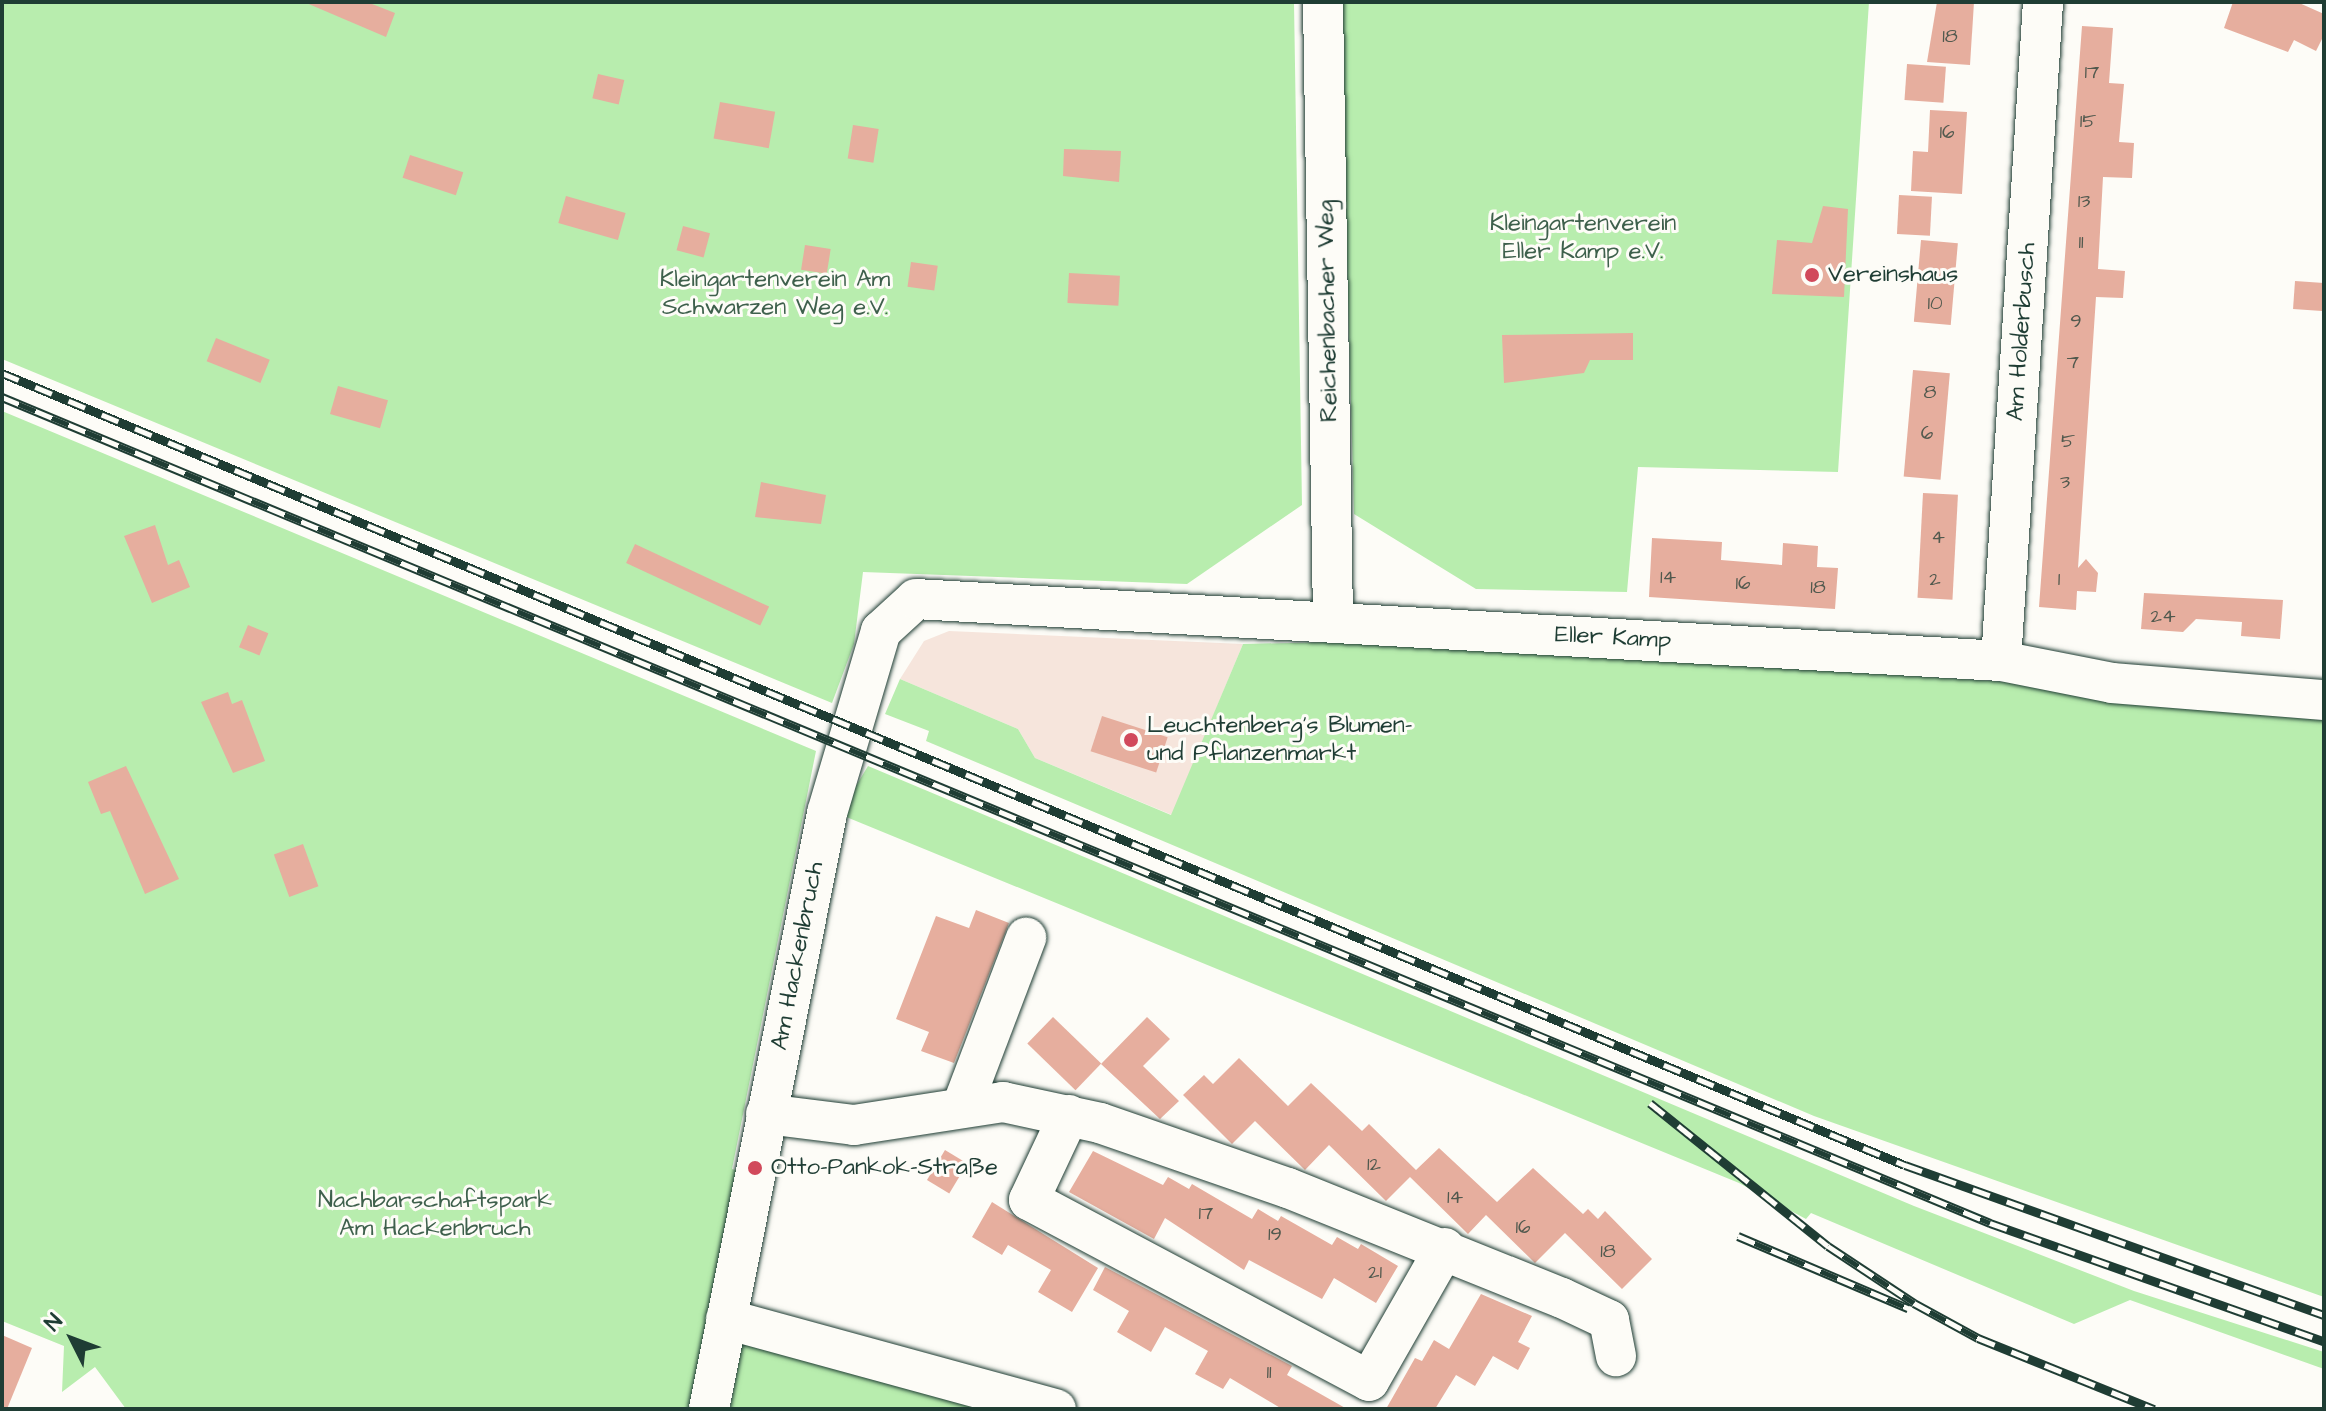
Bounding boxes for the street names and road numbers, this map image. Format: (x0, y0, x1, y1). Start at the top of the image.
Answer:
street label: Reichenbacher Weg (1312, 200, 1344, 422)
street label: Am Holderbusch (2001, 242, 2043, 422)
street label: Eller Kamp (1554, 621, 1672, 655)
street label: Am Hackenbruch (766, 859, 830, 1053)

